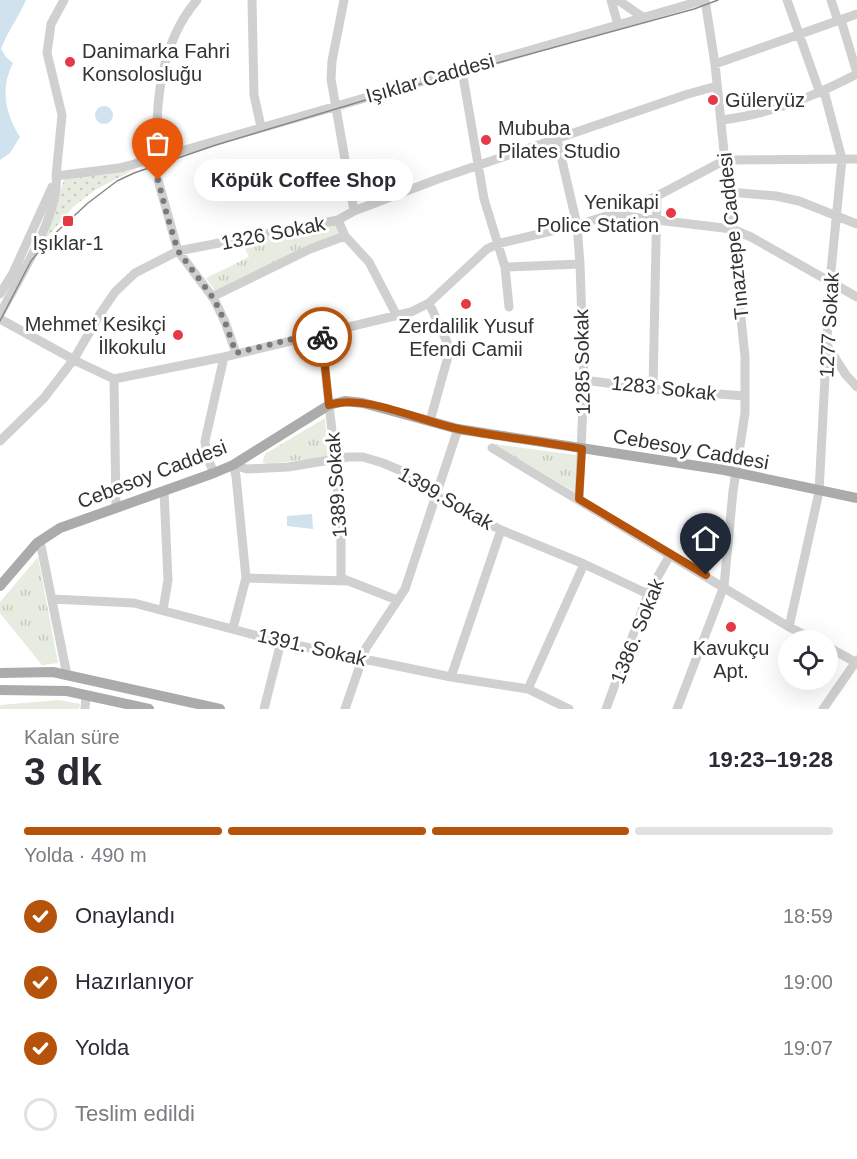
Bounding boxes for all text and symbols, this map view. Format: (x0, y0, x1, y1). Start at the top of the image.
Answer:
place label: Danimarka Fahri Konsolosluğu (82, 40, 230, 85)
street label: Işıklar Caddesi (363, 49, 497, 107)
marker: Danimarka Fahri Konsolosluğu (63, 55, 77, 69)
place label: Güleryüz (725, 89, 805, 111)
marker: Güleryüz (706, 93, 720, 107)
place label: Mububa Pilates Studio (498, 117, 620, 162)
pin (132, 118, 183, 180)
icon: bag (141, 127, 174, 160)
marker: Mububa Pilates Studio (479, 133, 493, 147)
street label: Tınaztepe Caddesi (713, 151, 753, 321)
callout: Köpük Coffee Shop (194, 159, 413, 201)
text: Köpük Coffee Shop (211, 169, 396, 191)
place label: Yenikapi Police Station (537, 191, 659, 236)
marker: Yenikapi Police Station (664, 206, 678, 220)
street label: 1326 Sokak (219, 212, 328, 254)
marker: Işıklar-1 (61, 214, 75, 228)
place label: Işıklar-1 (32, 232, 104, 254)
street label: 1277 Sokak (815, 271, 843, 378)
marker: Zerdalilik Yusuf Efendi Camii (459, 297, 473, 311)
courier (292, 307, 352, 367)
street label: 1285 Sokak (570, 308, 594, 415)
place label: Mehmet Kesikçi İlkokulu (25, 313, 166, 358)
place label: Zerdalilik Yusuf Efendi Camii (398, 315, 534, 360)
icon: bike (306, 321, 339, 354)
marker: Mehmet Kesikçi İlkokulu (171, 328, 185, 342)
street label: 1283 Sokak (610, 372, 719, 405)
street label: Cebesoy Caddesi (611, 424, 771, 474)
street label: 1389.Sokak (321, 431, 351, 538)
street label: Cebesoy Caddesi (74, 435, 230, 513)
street label: 1399.Sokak (395, 462, 498, 534)
pin (680, 513, 731, 575)
icon: home (689, 522, 722, 555)
street label: 1386. Sokak (606, 574, 668, 687)
marker: Kavukçu Apt. (724, 620, 738, 634)
street label: 1391. Sokak (255, 624, 370, 670)
map controls (778, 630, 838, 690)
button: locate (778, 630, 838, 690)
place label: Kavukçu Apt. (693, 637, 769, 682)
text: Kalan süre (24, 726, 120, 748)
text: 19:23–19:28 (708, 747, 833, 772)
text: 3 dk (24, 750, 102, 793)
text: Yolda · 490 m (24, 844, 147, 866)
icon: check (24, 900, 57, 933)
text: Onaylandı (75, 903, 175, 928)
text: 18:59 (783, 905, 833, 927)
icon: check (24, 966, 57, 999)
text: Hazırlanıyor (75, 969, 194, 994)
text: 19:00 (783, 971, 833, 993)
icon: check (24, 1032, 57, 1065)
text: Yolda (75, 1035, 129, 1060)
text: 19:07 (783, 1037, 833, 1059)
text: Teslim edildi (75, 1101, 195, 1126)

